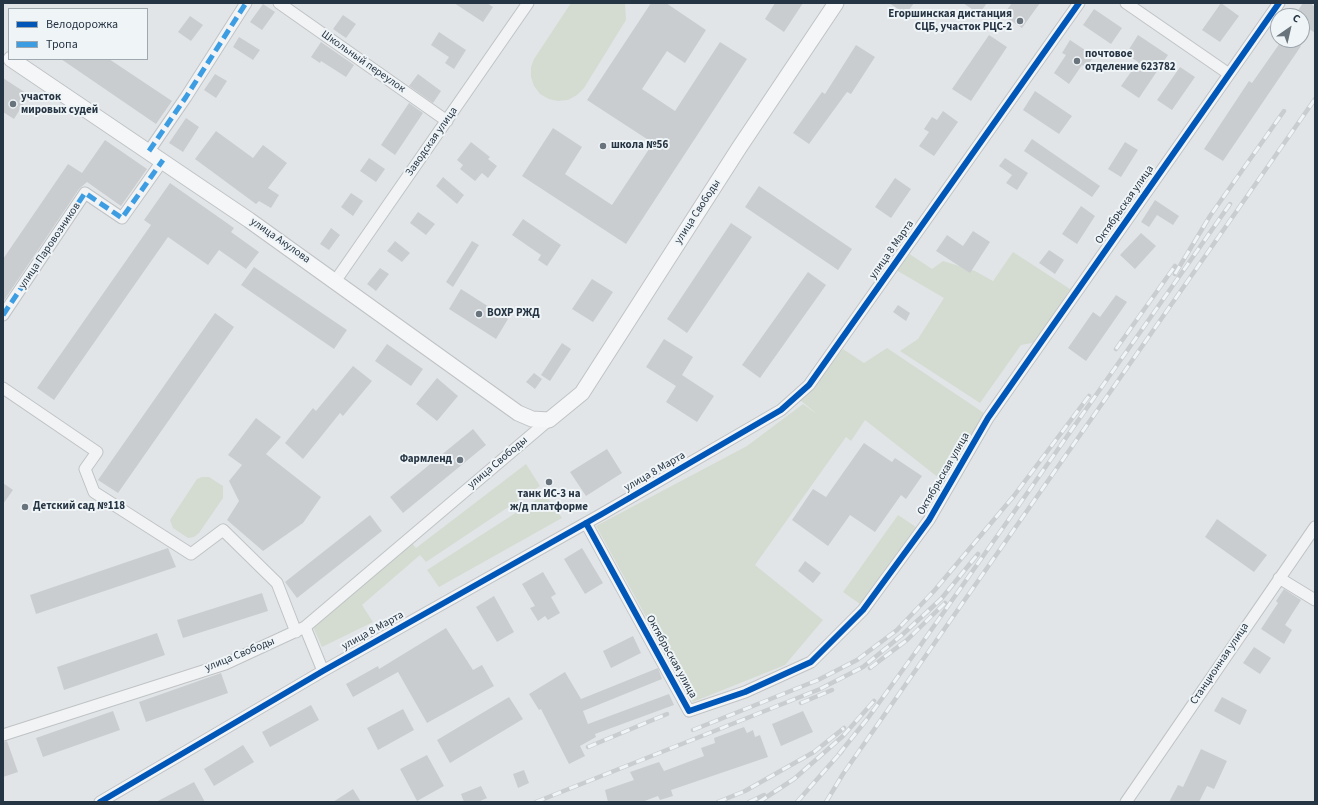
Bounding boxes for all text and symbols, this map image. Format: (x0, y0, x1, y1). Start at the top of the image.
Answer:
legend (8, 8, 148, 60)
place label: Егоршинская дистанция СЦБ, участок РЦС-2 (888, 8, 1012, 34)
north arrow (1270, 8, 1310, 48)
text: С (1290, 10, 1303, 26)
text: Велодорожка (46, 16, 118, 33)
marker: Егоршинская дистанция СЦБ, участок РЦС-2 (1015, 16, 1025, 26)
street label: Школьный переулок (318, 28, 408, 96)
text: Тропа (46, 36, 78, 53)
place label: почтовое отделение 623782 (1085, 48, 1176, 74)
marker: почтовое отделение 623782 (1072, 56, 1082, 66)
place label: участок мировых судей (21, 91, 98, 117)
marker: участок мировых судей (8, 99, 18, 109)
street label: Заводская улица (403, 105, 461, 179)
place label: школа №56 (611, 139, 668, 153)
marker: школа №56 (598, 141, 608, 151)
street label: Октябрьская улица (1093, 163, 1157, 247)
street label: улица Свободы (672, 177, 724, 247)
street label: улица Паровозников (16, 200, 84, 292)
street label: улица Акулова (247, 215, 313, 267)
street label: улица 8 Марта (867, 218, 917, 282)
place label: ВОХР РЖД (487, 307, 540, 321)
marker: ВОХР РЖД (474, 309, 484, 319)
street label: Октябрьская улица (915, 430, 973, 518)
street label: улица Свободы (465, 434, 531, 492)
street label: улица 8 Марта (622, 449, 688, 495)
place label: Фармленд (400, 453, 452, 467)
marker: Фармленд (455, 455, 465, 465)
marker: танк ИС-3 на ж/д платформе (544, 477, 554, 487)
place label: танк ИС-3 на ж/д платформе (510, 488, 588, 514)
place label: Детский сад №118 (33, 500, 125, 514)
marker: Детский сад №118 (20, 502, 30, 512)
street label: улица 8 Марта (340, 609, 406, 653)
street label: Октябрьская улица (643, 613, 699, 701)
street label: Станционная улица (1188, 621, 1252, 707)
street label: улица Свободы (203, 635, 277, 675)

